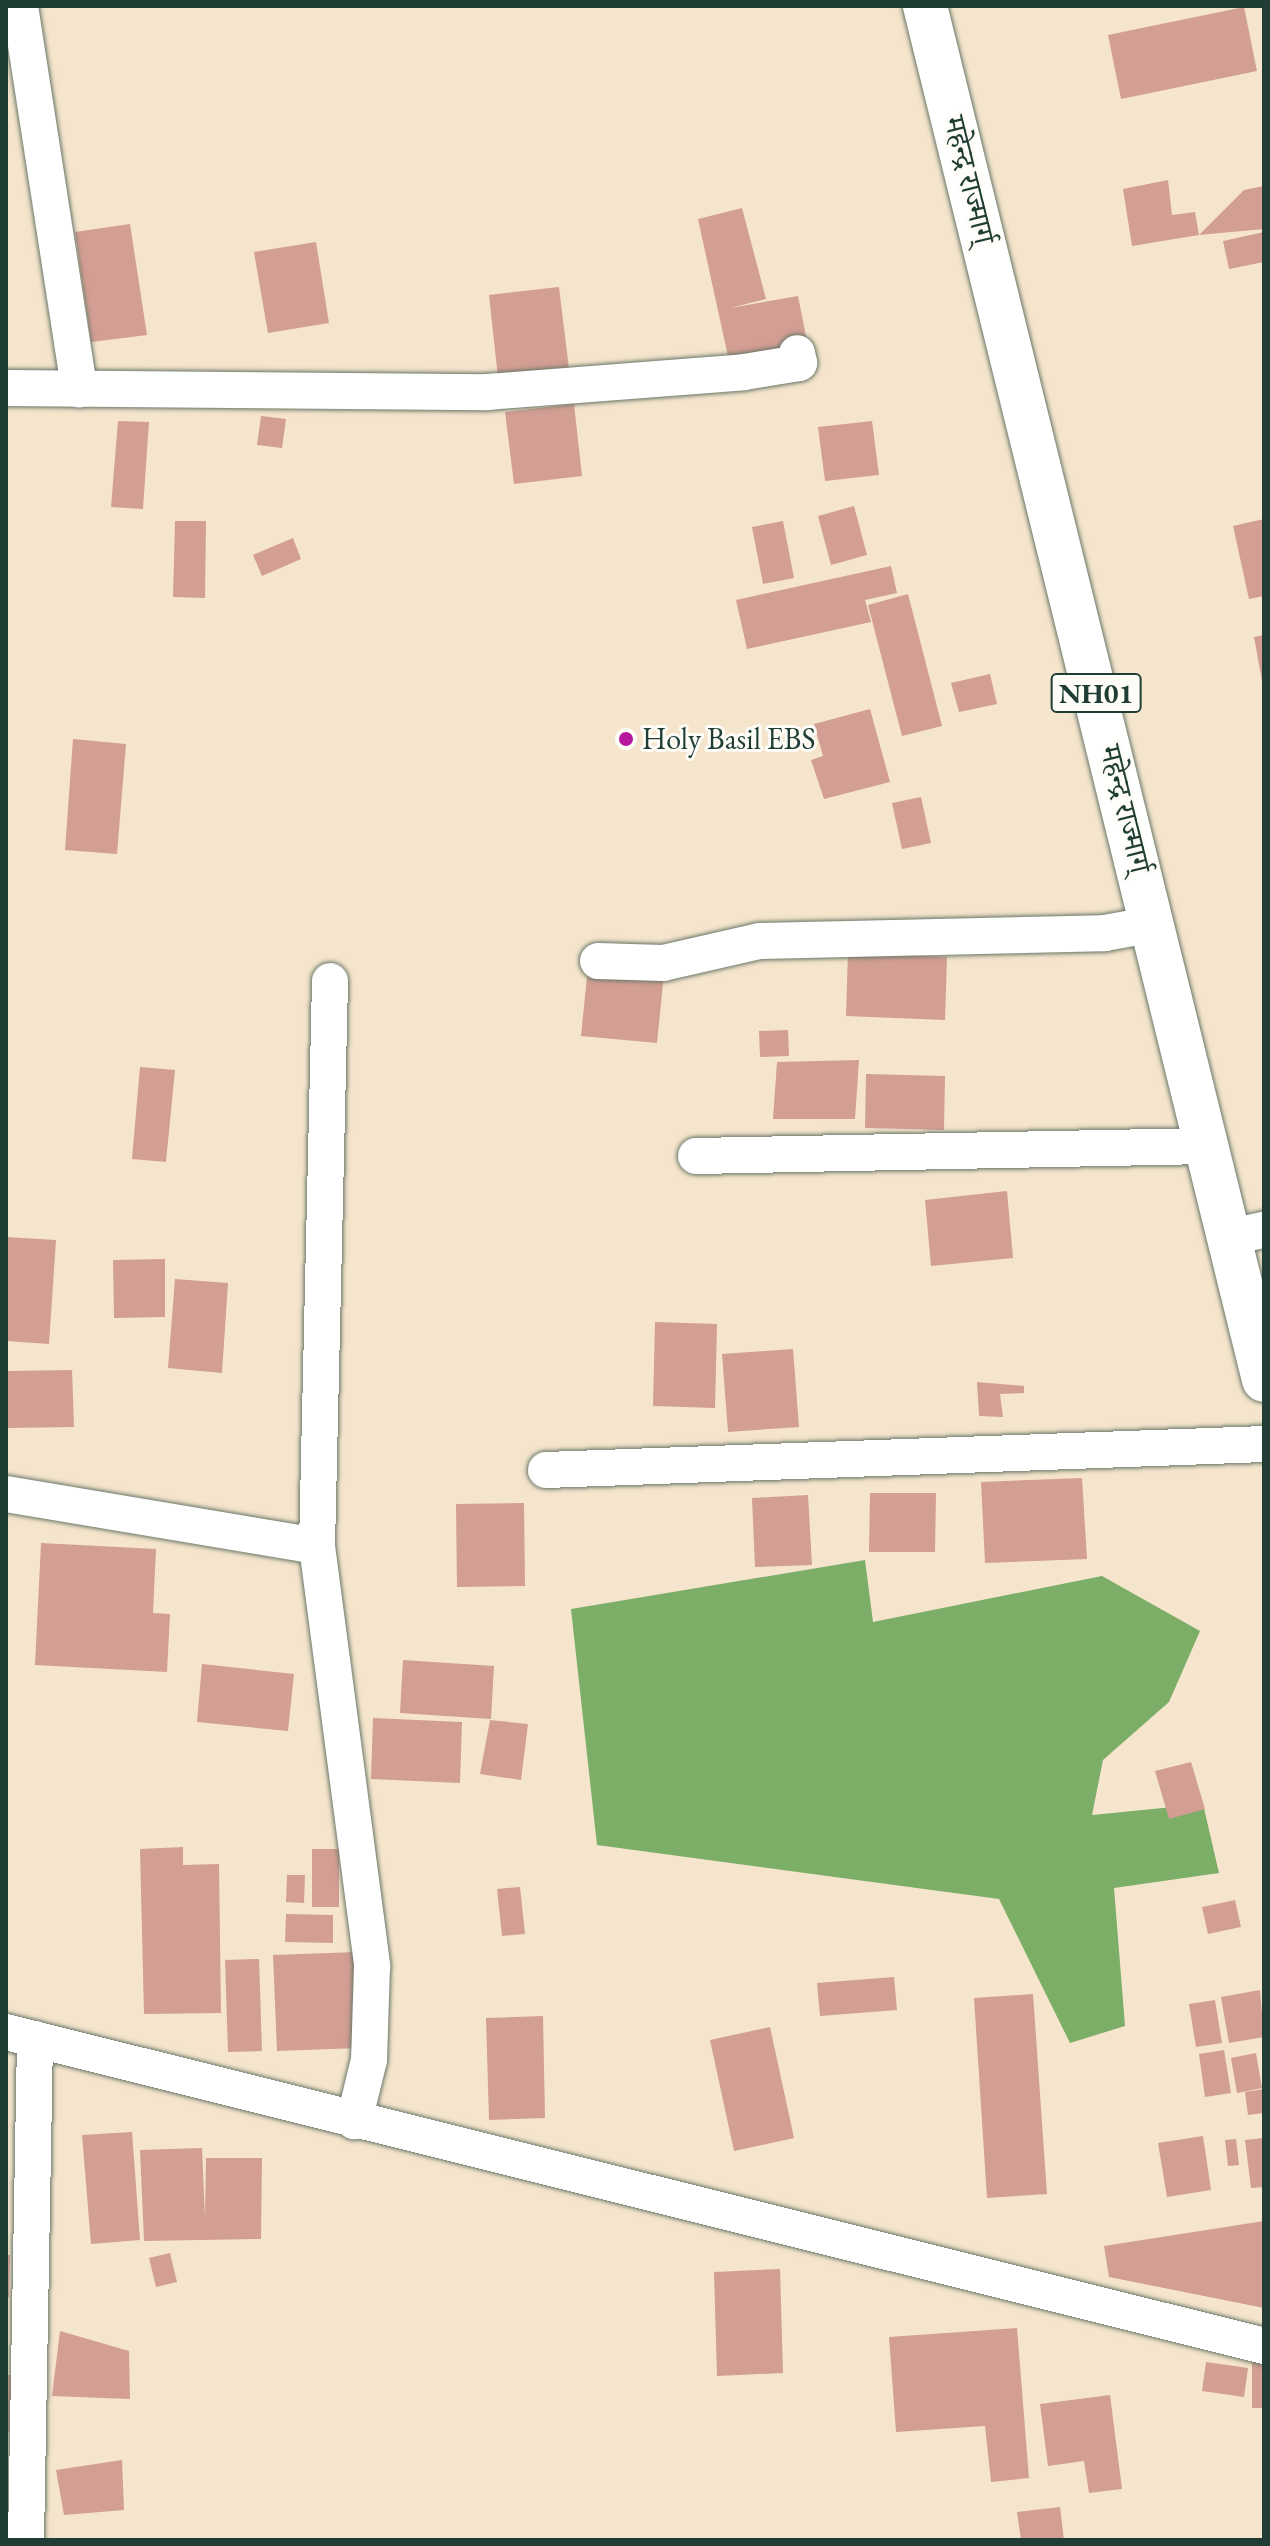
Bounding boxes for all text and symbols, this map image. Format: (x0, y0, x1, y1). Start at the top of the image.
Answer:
street label: महेन्द्र राज्मार्ग् (936, 112, 1002, 248)
road number: NH01 (1050, 669, 1142, 717)
place label: Holy Basil EBS (642, 721, 815, 757)
marker: Holy Basil EBS (617, 730, 635, 748)
street label: महेन्द्र राज्मार्ग् (1092, 741, 1158, 877)

